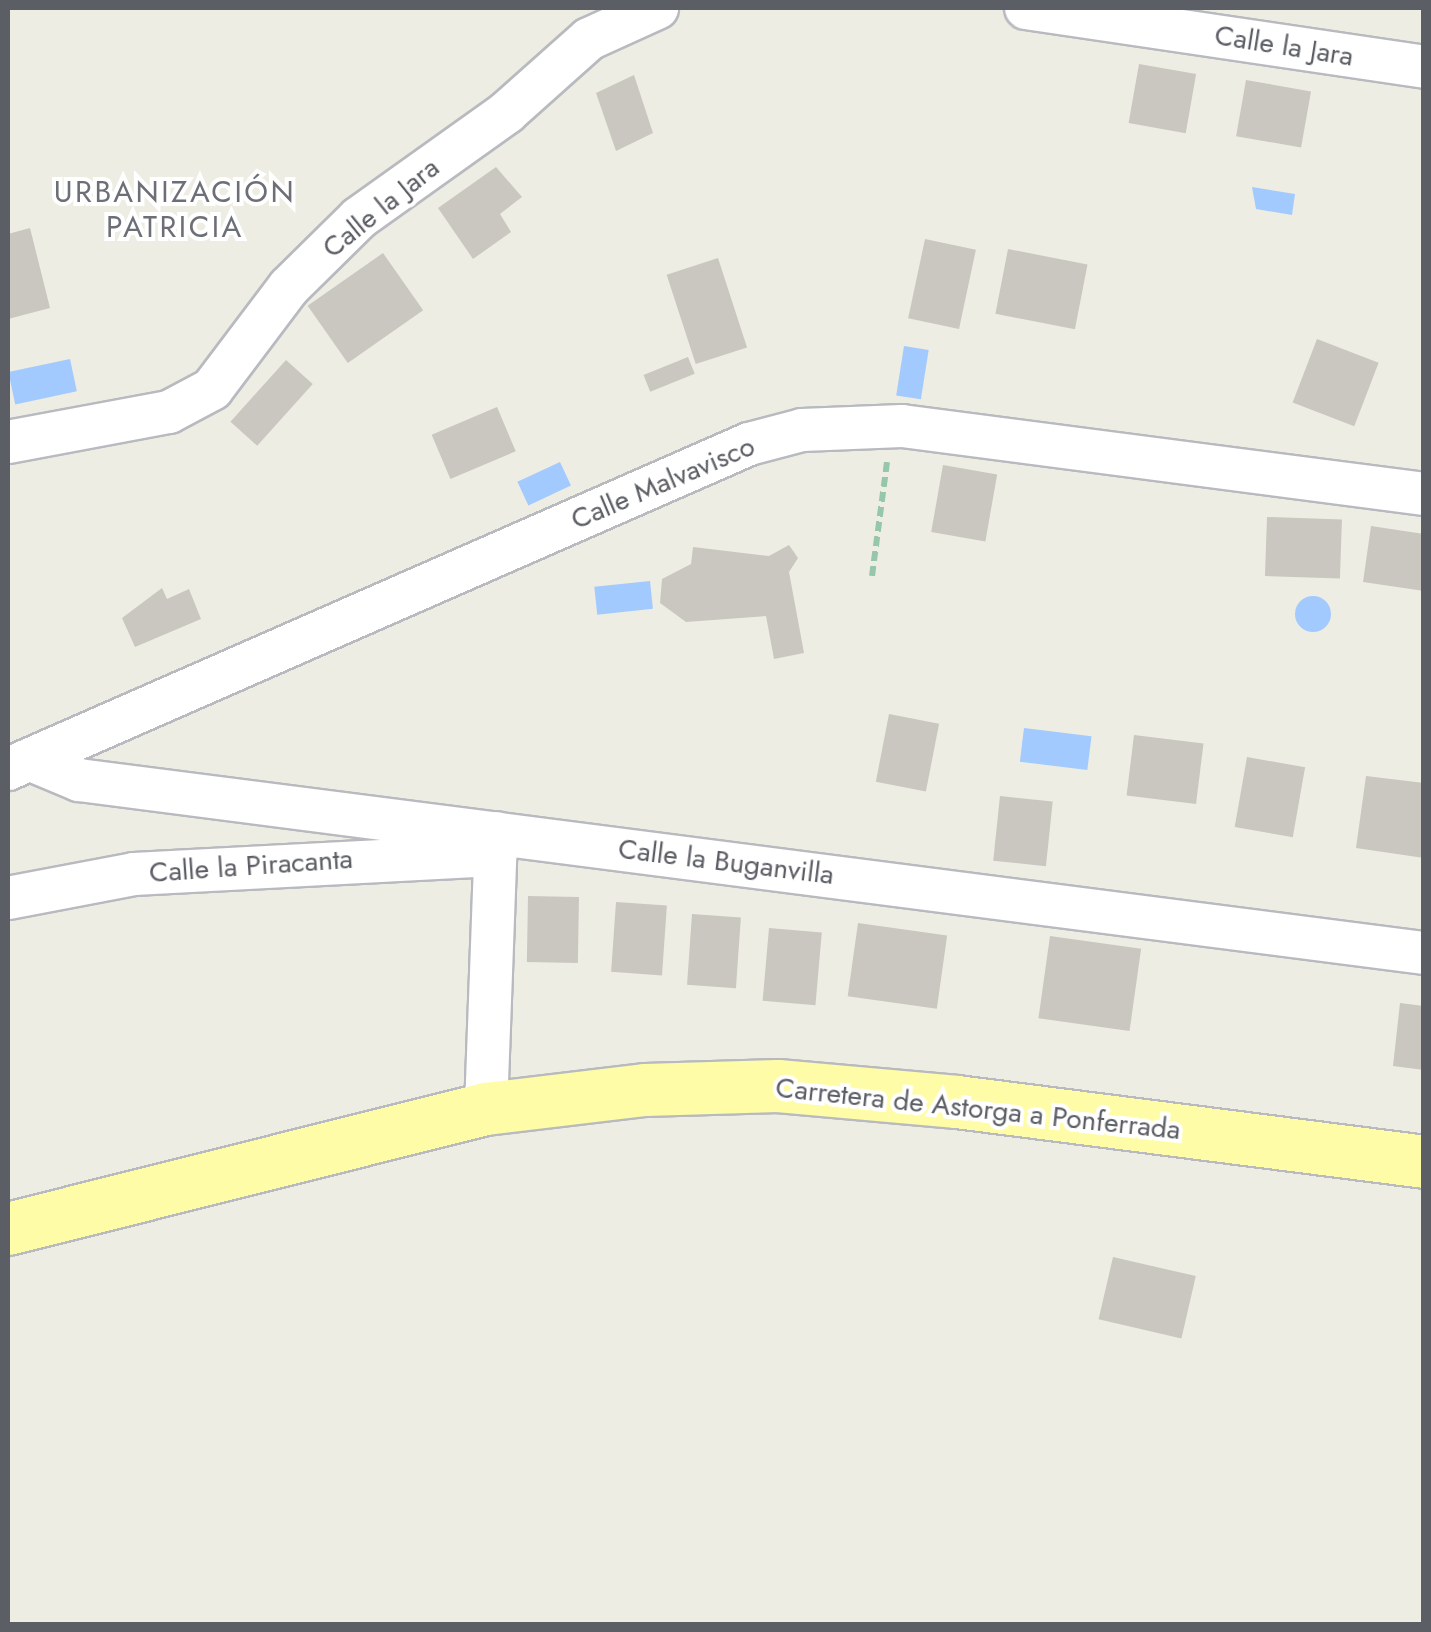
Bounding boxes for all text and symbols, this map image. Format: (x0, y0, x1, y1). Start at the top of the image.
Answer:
street label: Calle la Jara (1212, 18, 1356, 74)
street label: Calle la Jara (316, 151, 446, 265)
district label: URBANIZACIÓN PATRICIA (54, 174, 296, 244)
street label: Calle Malvavisco (566, 429, 760, 537)
street label: Calle la Buganvilla (616, 832, 836, 892)
street label: Calle la Piracanta (148, 842, 354, 890)
street label: Carretera de Astorga a Ponferrada (774, 1071, 1182, 1147)

